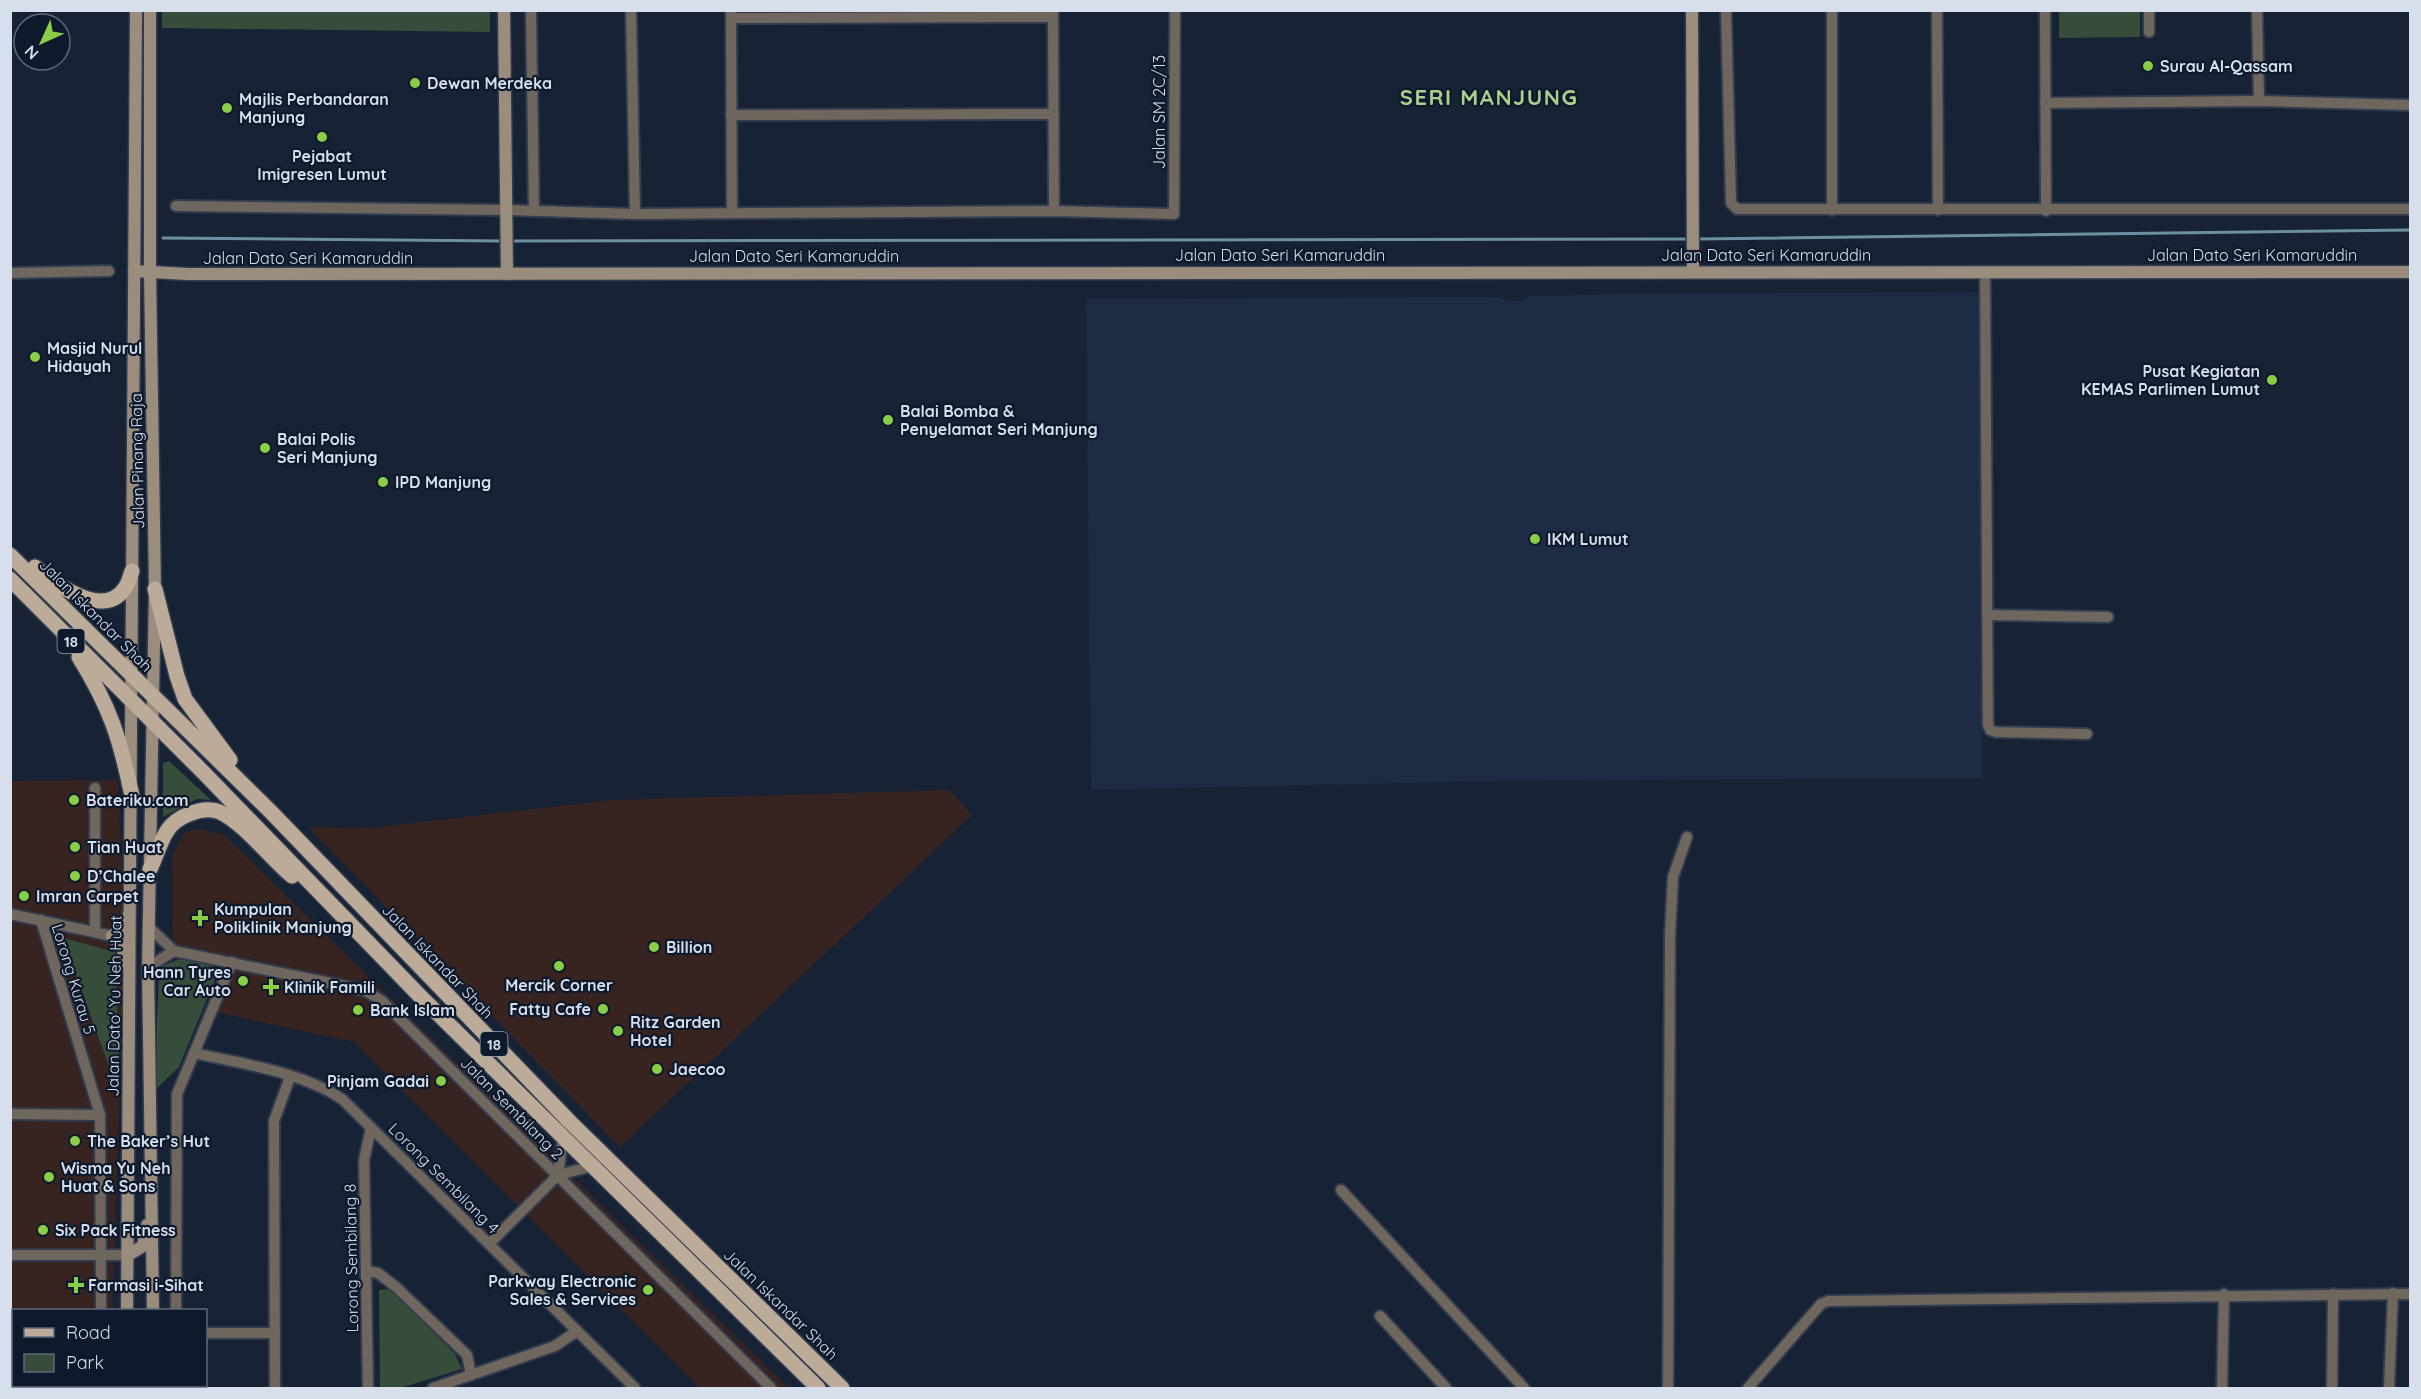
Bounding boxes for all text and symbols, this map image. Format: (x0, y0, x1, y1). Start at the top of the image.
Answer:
north arrow (12, 12, 72, 72)
text: N (20, 41, 43, 64)
street label: Jalan SM 2C/13 (1149, 55, 1169, 169)
place label: Surau Al-Qassam (2160, 56, 2293, 76)
marker: Surau Al-Qassam (2141, 59, 2155, 73)
place label: Dewan Merdeka (427, 73, 552, 93)
marker: Dewan Merdeka (408, 76, 422, 90)
district label: SERI MANJUNG (1400, 83, 1578, 111)
place label: Majlis Perbandaran Manjung (239, 89, 389, 127)
marker: Majlis Perbandaran Manjung (220, 101, 234, 115)
marker: Pejabat Imigresen Lumut (315, 130, 329, 144)
place label: Pejabat Imigresen Lumut (257, 146, 387, 184)
street label: Jalan Dato Seri Kamaruddin (1175, 245, 1385, 265)
street label: Jalan Dato Seri Kamaruddin (1661, 245, 1871, 265)
street label: Jalan Dato Seri Kamaruddin (2147, 245, 2357, 265)
street label: Jalan Dato Seri Kamaruddin (689, 246, 899, 266)
street label: Jalan Dato Seri Kamaruddin (203, 248, 413, 268)
place label: Masjid Nurul Hidayah (47, 338, 142, 376)
marker: Masjid Nurul Hidayah (28, 350, 42, 364)
place label: Pusat Kegiatan KEMAS Parlimen Lumut (2081, 361, 2260, 399)
marker: Pusat Kegiatan KEMAS Parlimen Lumut (2265, 373, 2279, 387)
street label: Jalan Pinang Raja (126, 393, 148, 529)
place label: Balai Bomba & Penyelamat Seri Manjung (900, 401, 1098, 439)
marker: Balai Bomba & Penyelamat Seri Manjung (881, 413, 895, 427)
place label: Balai Polis Seri Manjung (277, 429, 377, 467)
marker: Balai Polis Seri Manjung (258, 441, 272, 455)
place label: IPD Manjung (395, 472, 491, 492)
marker: IPD Manjung (376, 475, 390, 489)
place label: IKM Lumut (1547, 529, 1629, 549)
marker: IKM Lumut (1528, 532, 1542, 546)
street label: Jalan Iskandar Shah (35, 554, 157, 676)
road number: 18 (58, 629, 84, 653)
place label: Bateriku.com (86, 790, 189, 810)
marker: Bateriku.com (67, 793, 81, 807)
place label: Tian Huat (87, 837, 162, 857)
marker: Tian Huat (68, 840, 82, 854)
place label: D’Chalee (87, 866, 155, 886)
marker: D’Chalee (68, 869, 82, 883)
place label: Imran Carpet (36, 886, 139, 906)
marker: Imran Carpet (17, 889, 31, 903)
place label: Kumpulan Poliklinik Manjung (214, 899, 352, 937)
street label: Jalan Iskandar Shah (378, 900, 498, 1022)
marker: Kumpulan Poliklinik Manjung (191, 909, 209, 927)
street label: Jalan Dato' Yu Neh Huat (102, 915, 126, 1097)
street label: Lorong Kurau 5 (48, 921, 100, 1037)
place label: Billion (666, 937, 712, 957)
marker: Billion (647, 940, 661, 954)
marker: Mercik Corner (552, 959, 566, 973)
place label: Hann Tyres Car Auto (143, 962, 231, 1000)
marker: Hann Tyres Car Auto (236, 974, 250, 988)
place label: Mercik Corner (505, 975, 613, 995)
place label: Klinik Famili (284, 977, 375, 997)
marker: Klinik Famili (262, 978, 280, 996)
place label: Fatty Cafe (509, 999, 591, 1019)
place label: Bank Islam (370, 1000, 455, 1020)
marker: Fatty Cafe (596, 1002, 610, 1016)
marker: Bank Islam (351, 1003, 365, 1017)
place label: Ritz Garden Hotel (630, 1012, 721, 1050)
marker: Ritz Garden Hotel (611, 1024, 625, 1038)
road number: 18 (480, 1032, 508, 1056)
street label: Jalan Sembilang 2 (456, 1052, 568, 1164)
place label: Jaecoo (669, 1059, 726, 1079)
marker: Jaecoo (650, 1062, 664, 1076)
place label: Pinjam Gadai (327, 1071, 429, 1091)
marker: Pinjam Gadai (434, 1074, 448, 1088)
street label: Lorong Sembilang 4 (384, 1118, 504, 1238)
place label: The Baker’s Hut (87, 1131, 210, 1151)
marker: The Baker’s Hut (68, 1134, 82, 1148)
place label: Wisma Yu Neh Huat & Sons (61, 1158, 171, 1196)
marker: Wisma Yu Neh Huat & Sons (42, 1170, 56, 1184)
street label: Lorong Sembilang 8 (340, 1184, 362, 1332)
place label: Six Pack Fitness (55, 1220, 176, 1240)
marker: Six Pack Fitness (36, 1223, 50, 1237)
street label: Jalan Iskandar Shah (720, 1244, 842, 1364)
place label: Parkway Electronic Sales & Services (488, 1271, 636, 1309)
place label: Farmasi i-Sihat (88, 1275, 204, 1295)
marker: Farmasi i-Sihat (69, 1278, 83, 1292)
marker: Parkway Electronic Sales & Services (641, 1283, 655, 1297)
legend (12, 1309, 207, 1387)
text: Road (66, 1321, 111, 1344)
text: Park (66, 1351, 104, 1374)

